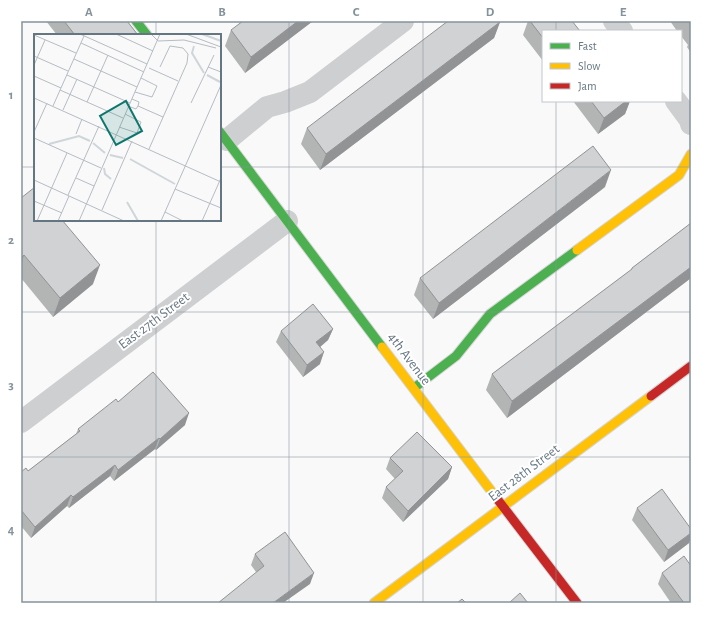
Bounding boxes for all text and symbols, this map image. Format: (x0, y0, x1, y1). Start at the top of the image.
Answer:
text: A (85, 6, 93, 19)
text: B (218, 6, 226, 19)
text: C (353, 6, 360, 19)
text: D (486, 6, 495, 19)
text: E (620, 6, 627, 19)
legend (542, 30, 682, 102)
inset map (34, 34, 221, 221)
text: Fast (578, 40, 597, 52)
text: Slow (578, 60, 600, 72)
text: Jam (578, 80, 597, 92)
text: 1 (9, 89, 13, 102)
text: 2 (8, 234, 14, 247)
street label: East 27th Street (116, 290, 192, 352)
street label: 4th Avenue (385, 330, 433, 388)
text: 3 (8, 379, 14, 392)
street label: East 28th Street (486, 442, 563, 504)
text: 4 (8, 524, 15, 537)

